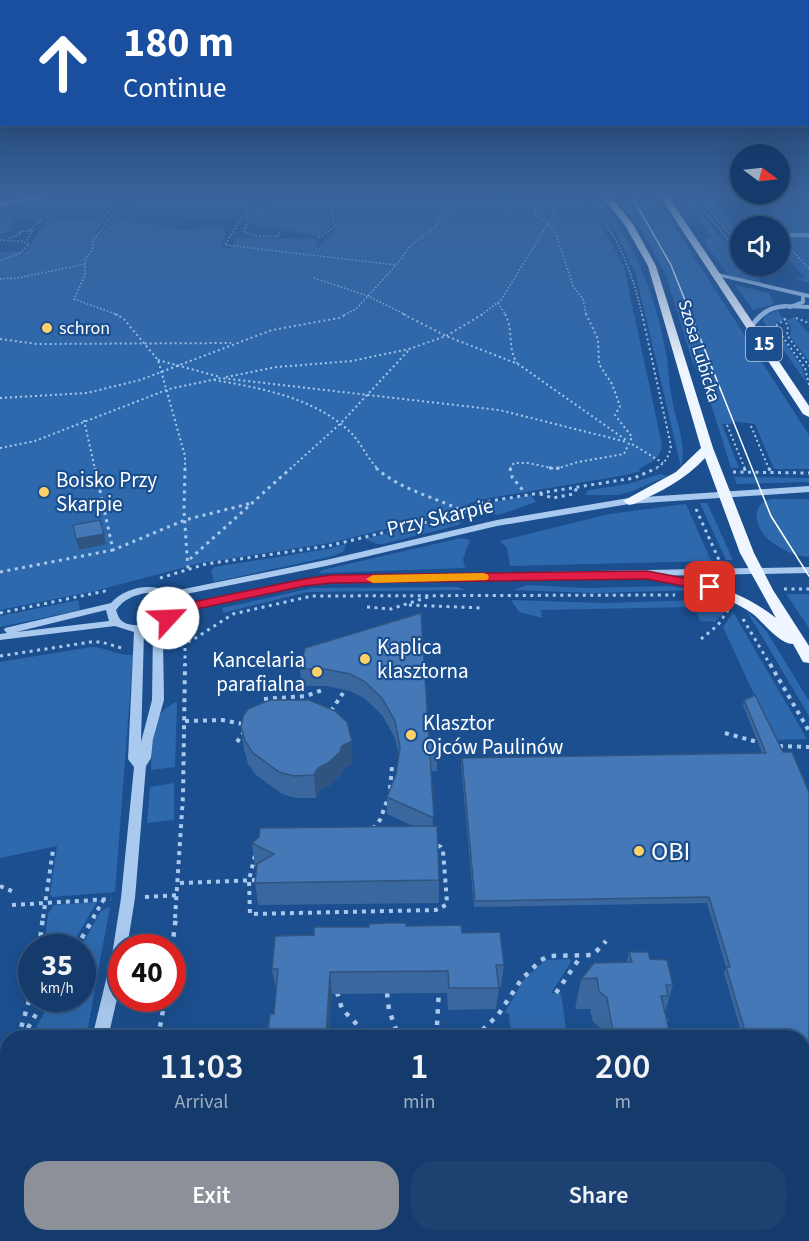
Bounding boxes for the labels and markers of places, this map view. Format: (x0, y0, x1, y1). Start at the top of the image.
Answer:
place label: schron (59, 316, 110, 341)
marker: schron (40, 321, 54, 335)
place label: Boisko Przy Skarpie (56, 465, 157, 519)
marker: Boisko Przy Skarpie (37, 485, 51, 499)
pin (684, 561, 735, 612)
place label: Kaplica klasztorna (377, 632, 469, 686)
place label: Kancelaria parafialna (212, 645, 305, 699)
marker: Kaplica klasztorna (358, 652, 372, 666)
marker: Kancelaria parafialna (310, 665, 324, 679)
place label: Klasztor Ojców Paulinów (423, 708, 563, 762)
marker: Klasztor Ojców Paulinów (404, 728, 418, 742)
place label: OBI (651, 833, 690, 870)
marker: OBI (632, 844, 646, 858)

